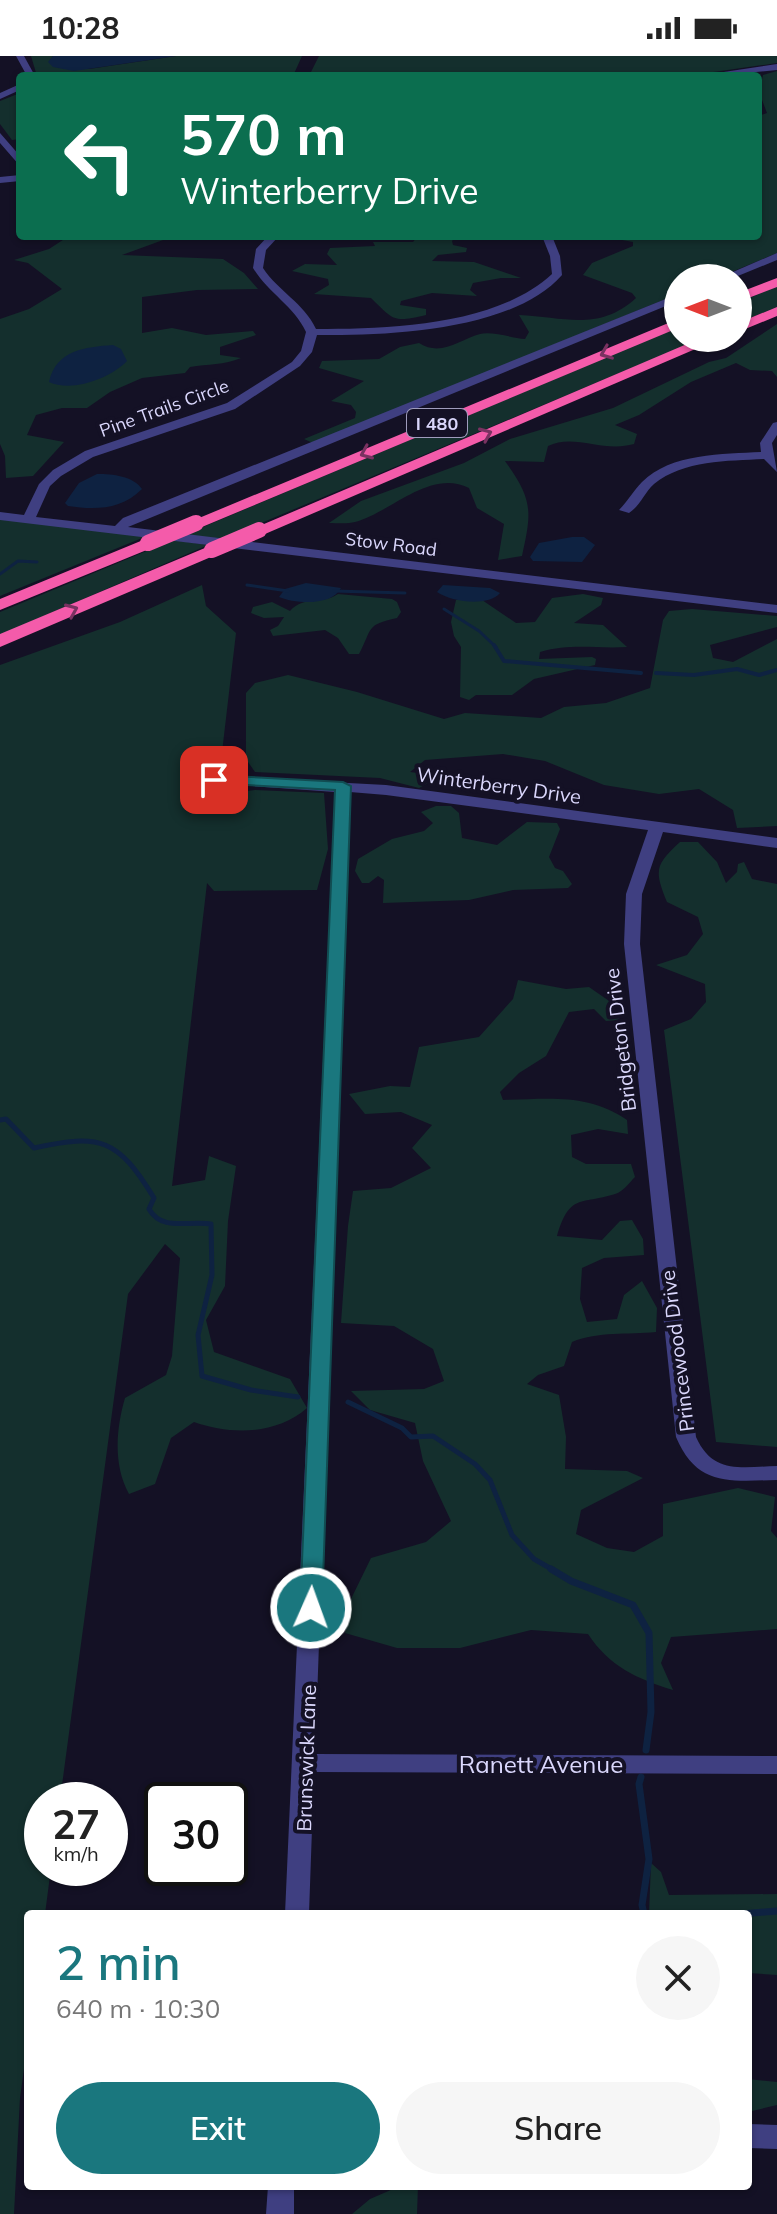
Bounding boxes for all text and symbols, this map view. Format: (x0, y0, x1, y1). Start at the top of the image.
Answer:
text: 10:28 (40, 9, 119, 47)
text: 570 m (180, 99, 347, 169)
icon: left (48, 104, 152, 208)
text: Winterberry Drive (180, 168, 479, 213)
north arrow (664, 264, 752, 352)
map controls (664, 264, 752, 352)
one-way arrow (600, 343, 614, 360)
street label: Pine Trails Circle (96, 374, 232, 442)
road number: I 480 (407, 409, 467, 437)
one-way arrow (478, 428, 492, 444)
one-way arrow (360, 443, 374, 459)
street label: Stow Road (344, 527, 438, 561)
one-way arrow (64, 604, 78, 620)
pin (180, 746, 248, 814)
icon: arrive (192, 758, 236, 802)
street label: Winterberry Drive (415, 761, 583, 809)
street label: Bridgeton Drive (599, 967, 641, 1113)
street label: Princewood Drive (655, 1269, 699, 1433)
position arrow (269, 1566, 353, 1650)
street label: Brunswick Lane (291, 1684, 321, 1832)
street label: Ranett Avenue (459, 1749, 623, 1779)
speed limit sign: 30 (144, 1782, 248, 1886)
text: 27 (52, 1799, 100, 1849)
text: km/h (53, 1841, 99, 1866)
text: 2 min (56, 1932, 181, 1992)
button: close (636, 1936, 720, 2020)
text: 640 m · 10:30 (56, 1992, 220, 2025)
button: Exit (56, 2082, 380, 2174)
button: Share (396, 2082, 720, 2174)

